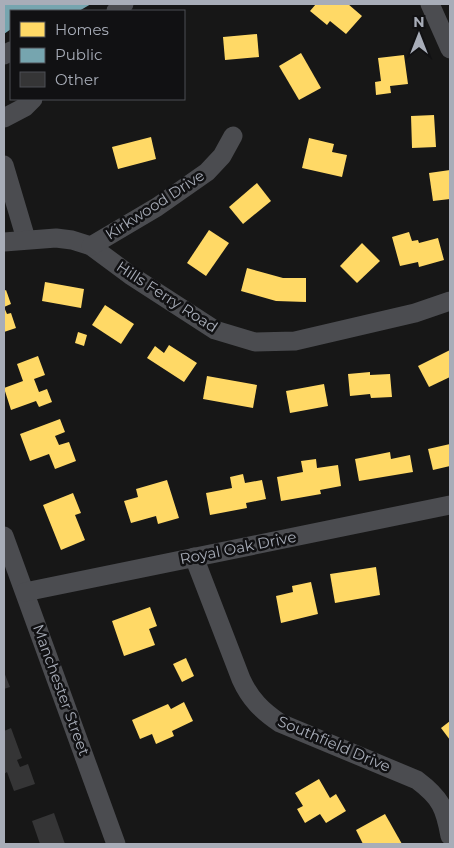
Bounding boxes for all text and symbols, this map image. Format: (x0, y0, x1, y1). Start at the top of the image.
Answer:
legend (10, 10, 185, 100)
north arrow (394, 10, 444, 60)
text: N (413, 13, 425, 31)
text: Homes (55, 20, 109, 39)
text: Public (55, 45, 103, 64)
text: Other (55, 70, 99, 89)
street label: Kirkwood Drive (102, 165, 208, 244)
street label: Hills Ferry Road (113, 257, 221, 336)
street label: Royal Oak Drive (178, 527, 298, 568)
street label: Manchester Street (29, 622, 94, 758)
street label: Southfield Drive (275, 711, 393, 776)

